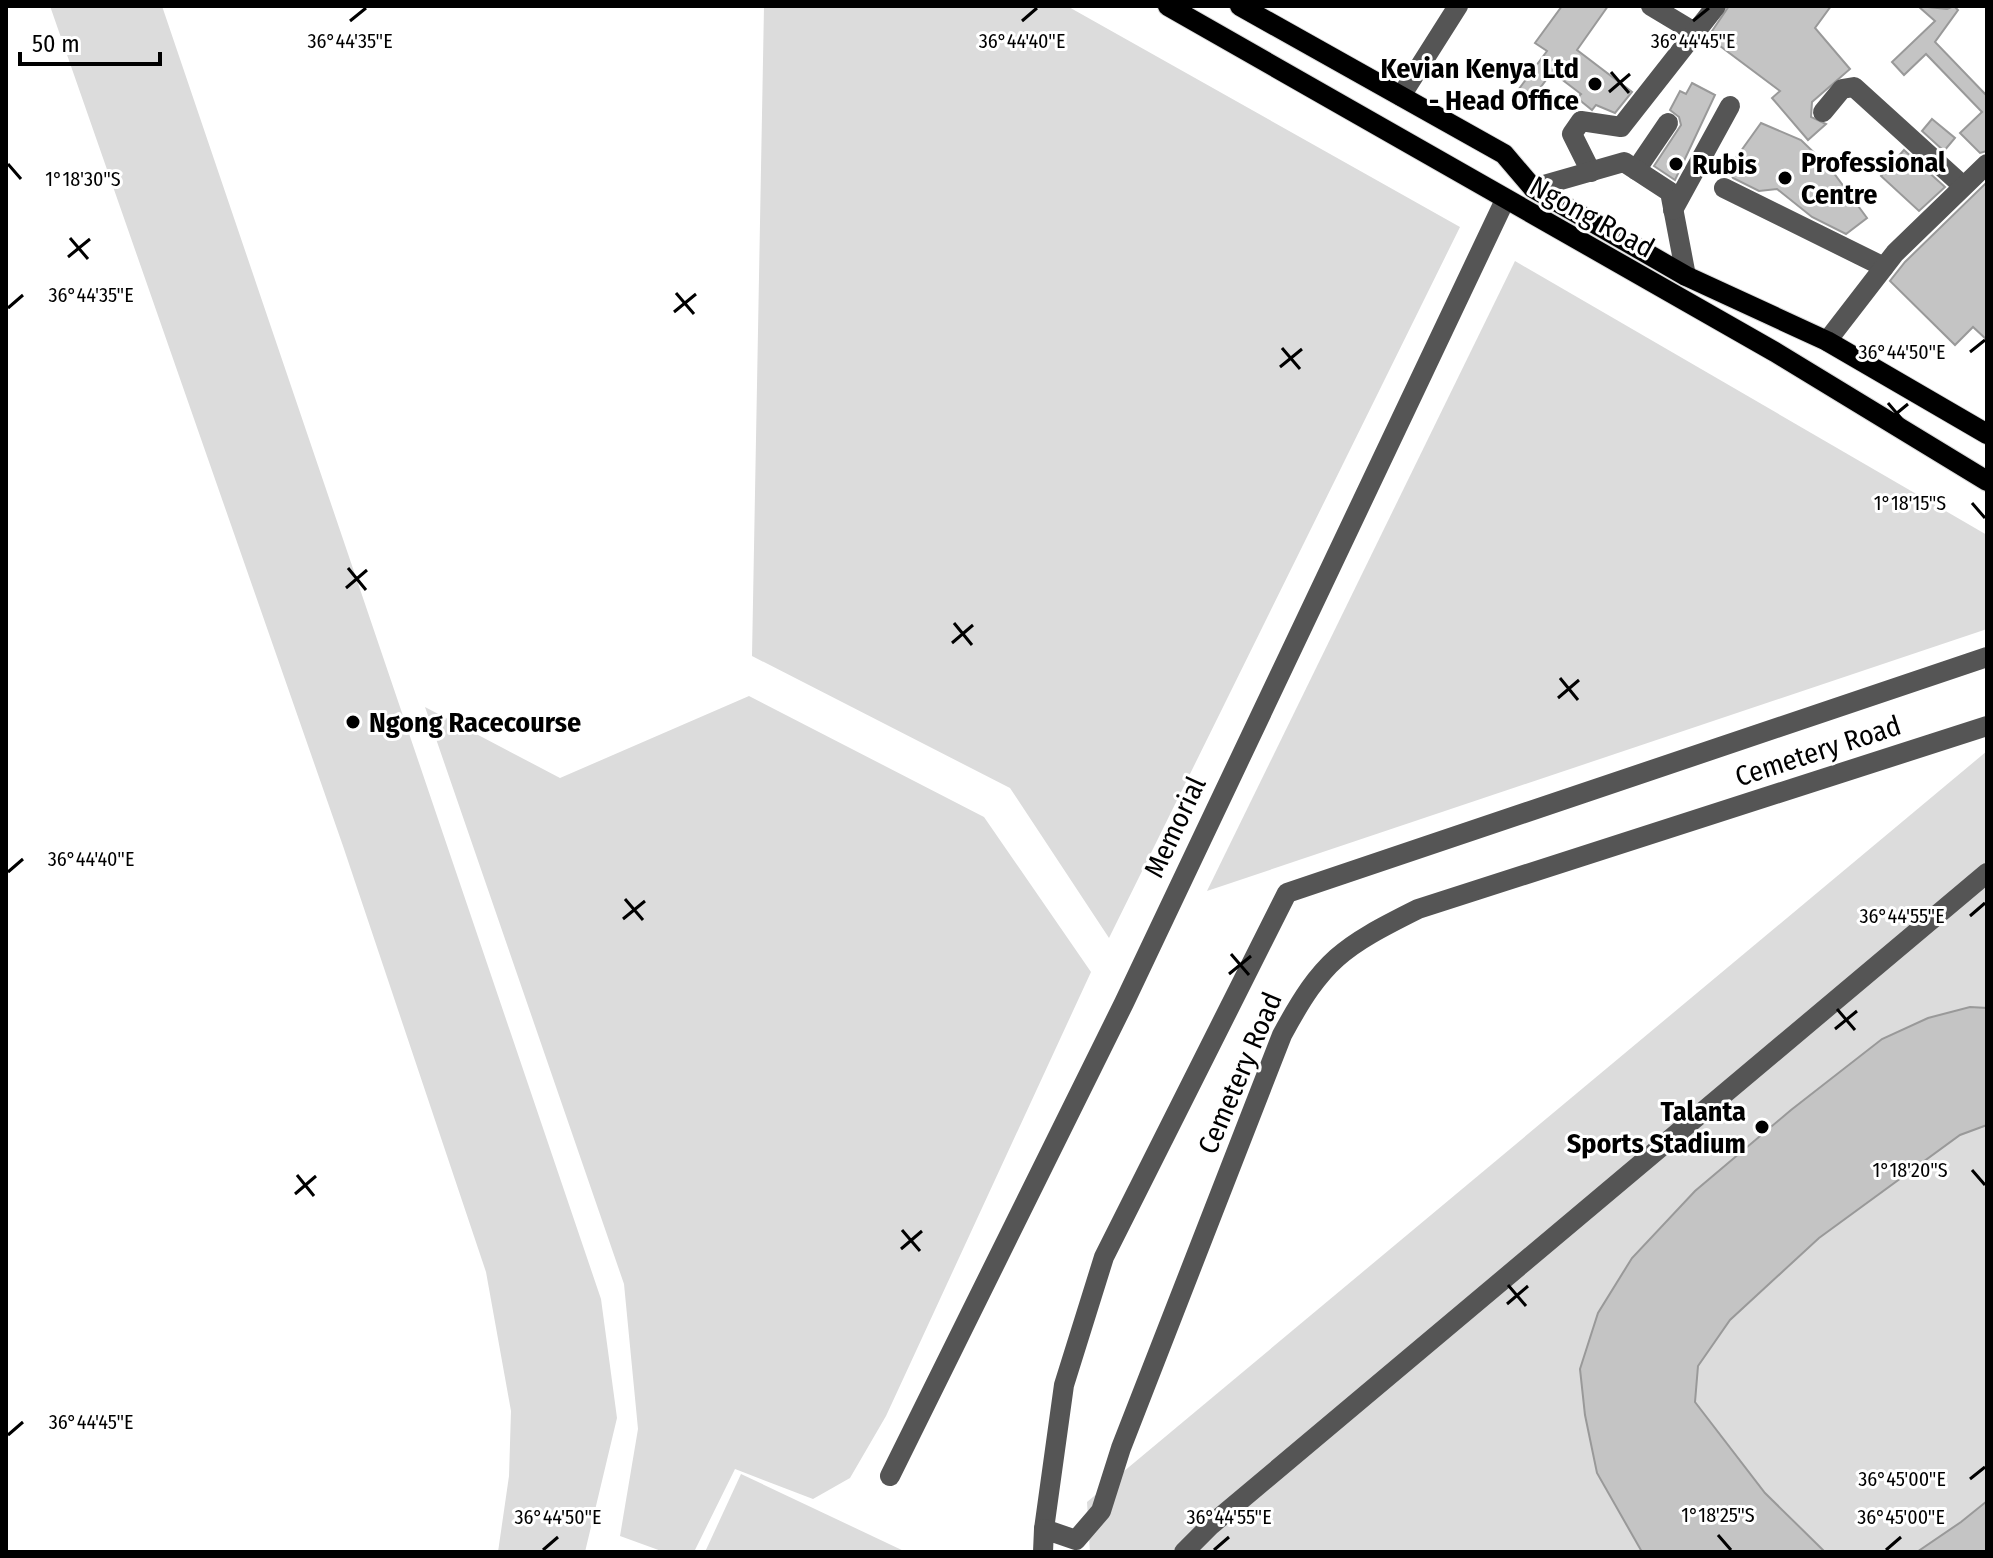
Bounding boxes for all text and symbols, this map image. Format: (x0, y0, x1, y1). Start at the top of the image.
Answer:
scale bar (20, 16, 160, 66)
text: 36°44'35"E (307, 29, 393, 53)
text: 36°44'40"E (979, 29, 1065, 53)
text: 36°44'45"E (1651, 29, 1735, 53)
text: 50 m (32, 30, 80, 58)
place label: Kevian Kenya Ltd - Head Office (1381, 52, 1579, 117)
marker: Kevian Kenya Ltd - Head Office (1586, 75, 1604, 93)
place label: Professional Centre (1801, 146, 1946, 211)
place label: Rubis (1692, 148, 1757, 181)
marker: Rubis (1667, 155, 1685, 173)
text: 1°18'30"S (45, 167, 121, 191)
street label: Ngong Road (1524, 169, 1660, 265)
marker: Professional Centre (1776, 169, 1794, 187)
text: 36°44'35"E (48, 283, 134, 307)
text: 36°44'50"E (1859, 340, 1945, 364)
text: 1°18'15"S (1874, 491, 1946, 515)
place label: Ngong Racecourse (369, 706, 581, 739)
street label: Cemetery Road (1731, 709, 1905, 793)
marker: Ngong Racecourse (344, 713, 362, 731)
street label: Memorial (1137, 771, 1213, 883)
text: 36°44'40"E (48, 847, 134, 871)
text: 36°44'55"E (1859, 904, 1945, 928)
street label: Cemetery Road (1191, 987, 1289, 1159)
place label: Talanta Sports Stadium (1567, 1095, 1746, 1160)
marker: Talanta Sports Stadium (1753, 1118, 1771, 1136)
text: 1°18'20"S (1872, 1158, 1948, 1182)
text: 36°44'45"E (49, 1410, 133, 1434)
text: 36°45'00"E (1858, 1467, 1946, 1491)
text: 1°18'25"S (1681, 1503, 1755, 1527)
text: 36°44'50"E (515, 1505, 601, 1529)
text: 36°44'55"E (1186, 1505, 1272, 1529)
text: 36°45'00"E (1857, 1505, 1945, 1529)

